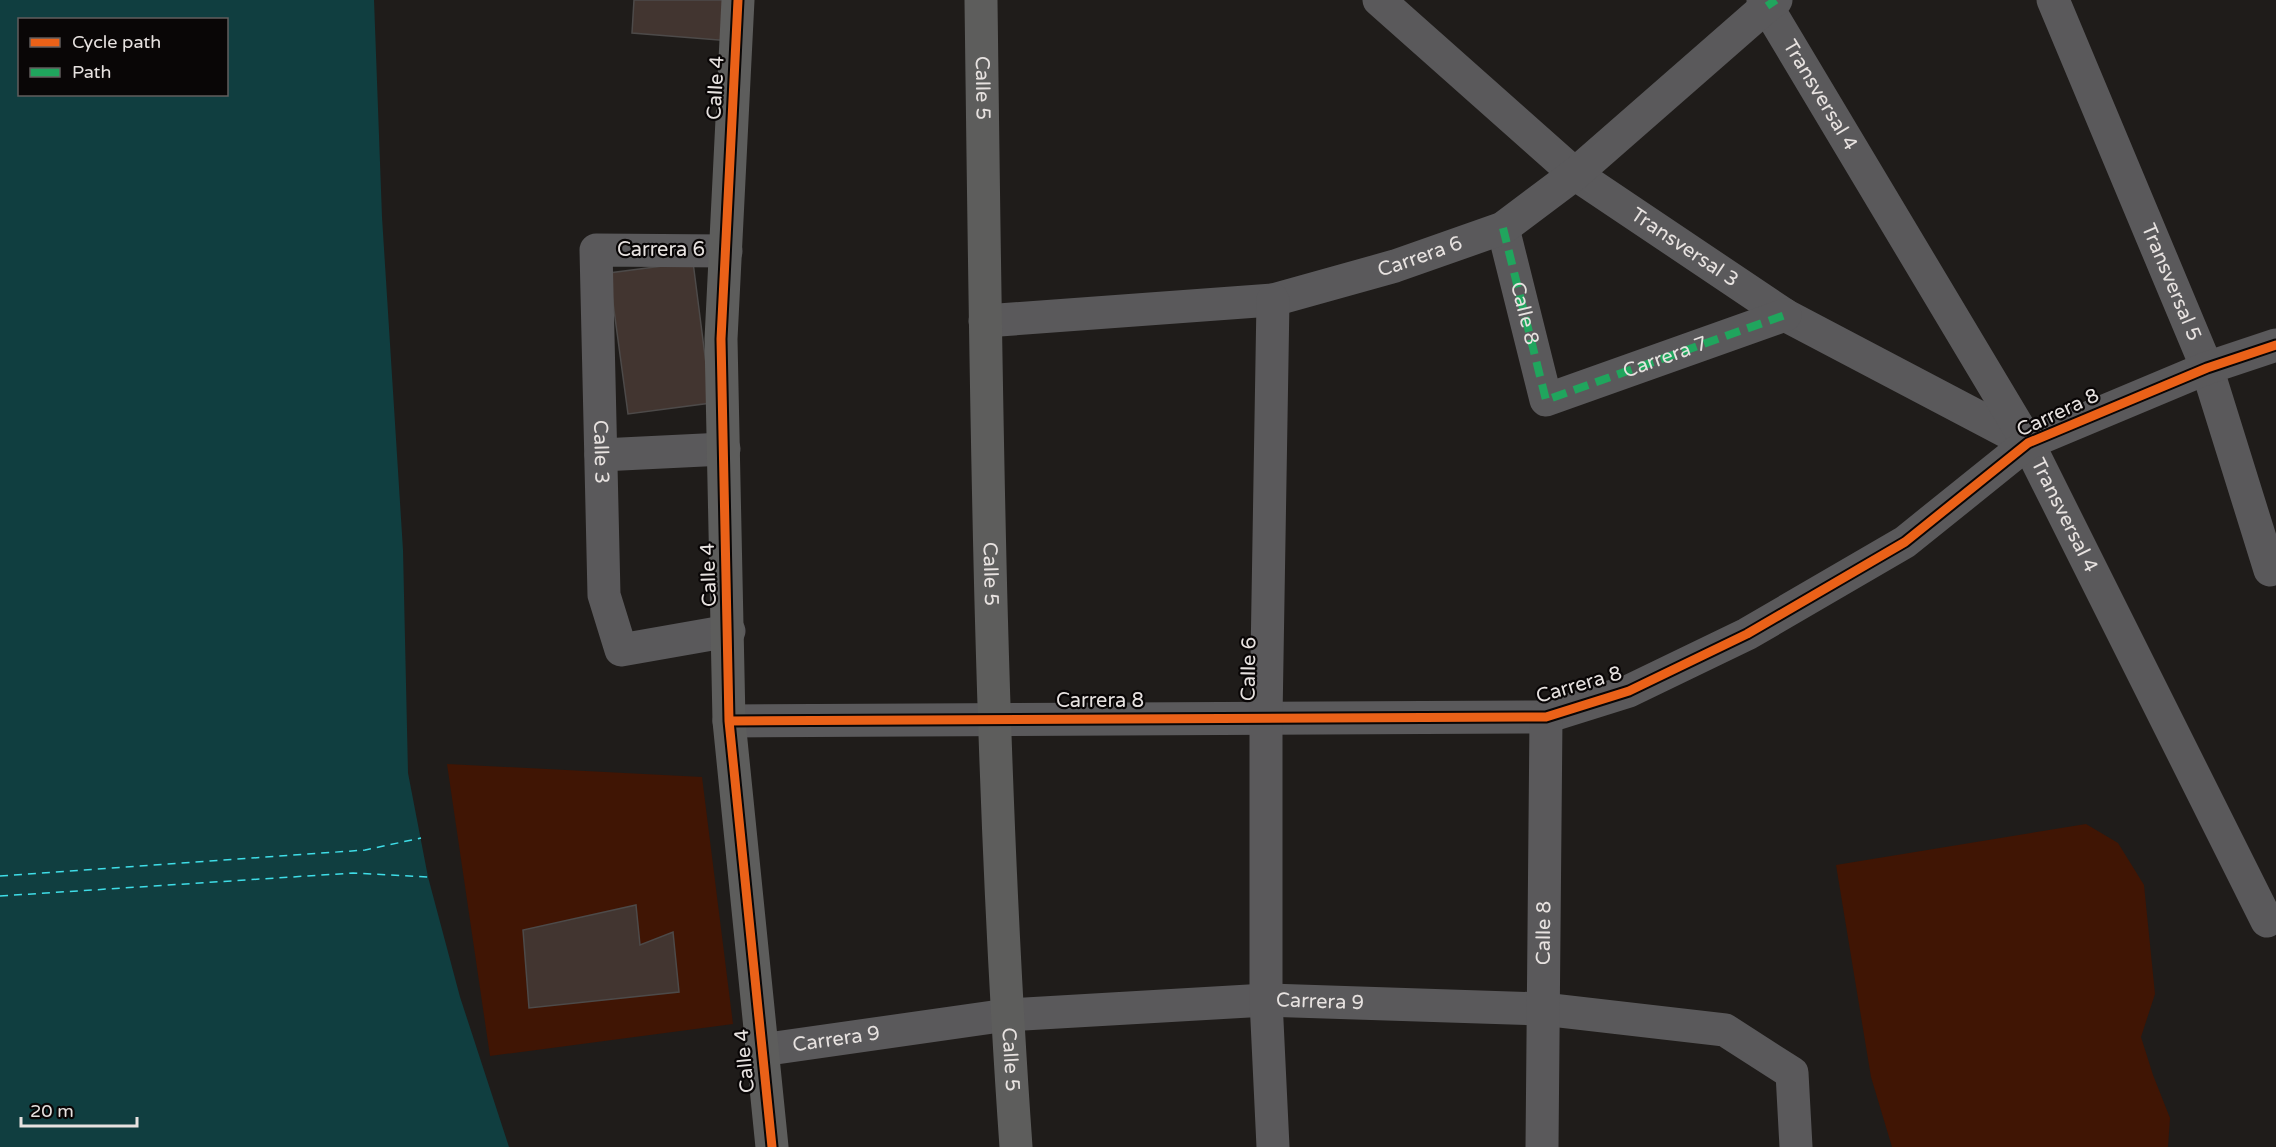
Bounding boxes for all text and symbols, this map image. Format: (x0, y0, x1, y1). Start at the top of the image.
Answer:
legend (18, 18, 228, 96)
text: Cycle path (72, 31, 161, 53)
street label: Transversal 4 (1778, 36, 1862, 155)
street label: Calle 4 (702, 55, 730, 121)
street label: Calle 5 (970, 56, 995, 120)
text: Path (72, 61, 111, 83)
street label: Transversal 3 (1626, 203, 1743, 292)
street label: Transversal 5 (2136, 220, 2206, 344)
street label: Carrera 6 (1375, 231, 1466, 282)
street label: Carrera 6 (617, 238, 705, 262)
street label: Calle 8 (1505, 279, 1544, 347)
street label: Carrera 7 (1620, 331, 1711, 384)
street label: Carrera 8 (2013, 383, 2103, 443)
street label: Calle 3 (588, 420, 613, 484)
street label: Transversal 4 (2026, 454, 2103, 576)
street label: Calle 5 (977, 542, 1003, 606)
street label: Calle 4 (696, 543, 722, 607)
street label: Calle 6 (1236, 637, 1262, 701)
street label: Carrera 8 (1533, 661, 1625, 709)
street label: Carrera 8 (1056, 689, 1144, 713)
street label: Calle 8 (1532, 901, 1556, 965)
street label: Carrera 9 (1276, 988, 1365, 1015)
street label: Carrera 9 (791, 1021, 882, 1058)
street label: Calle 5 (996, 1027, 1024, 1092)
street label: Calle 4 (730, 1028, 760, 1094)
scale bar (21, 1090, 136, 1128)
text: 20 m (30, 1100, 74, 1122)

